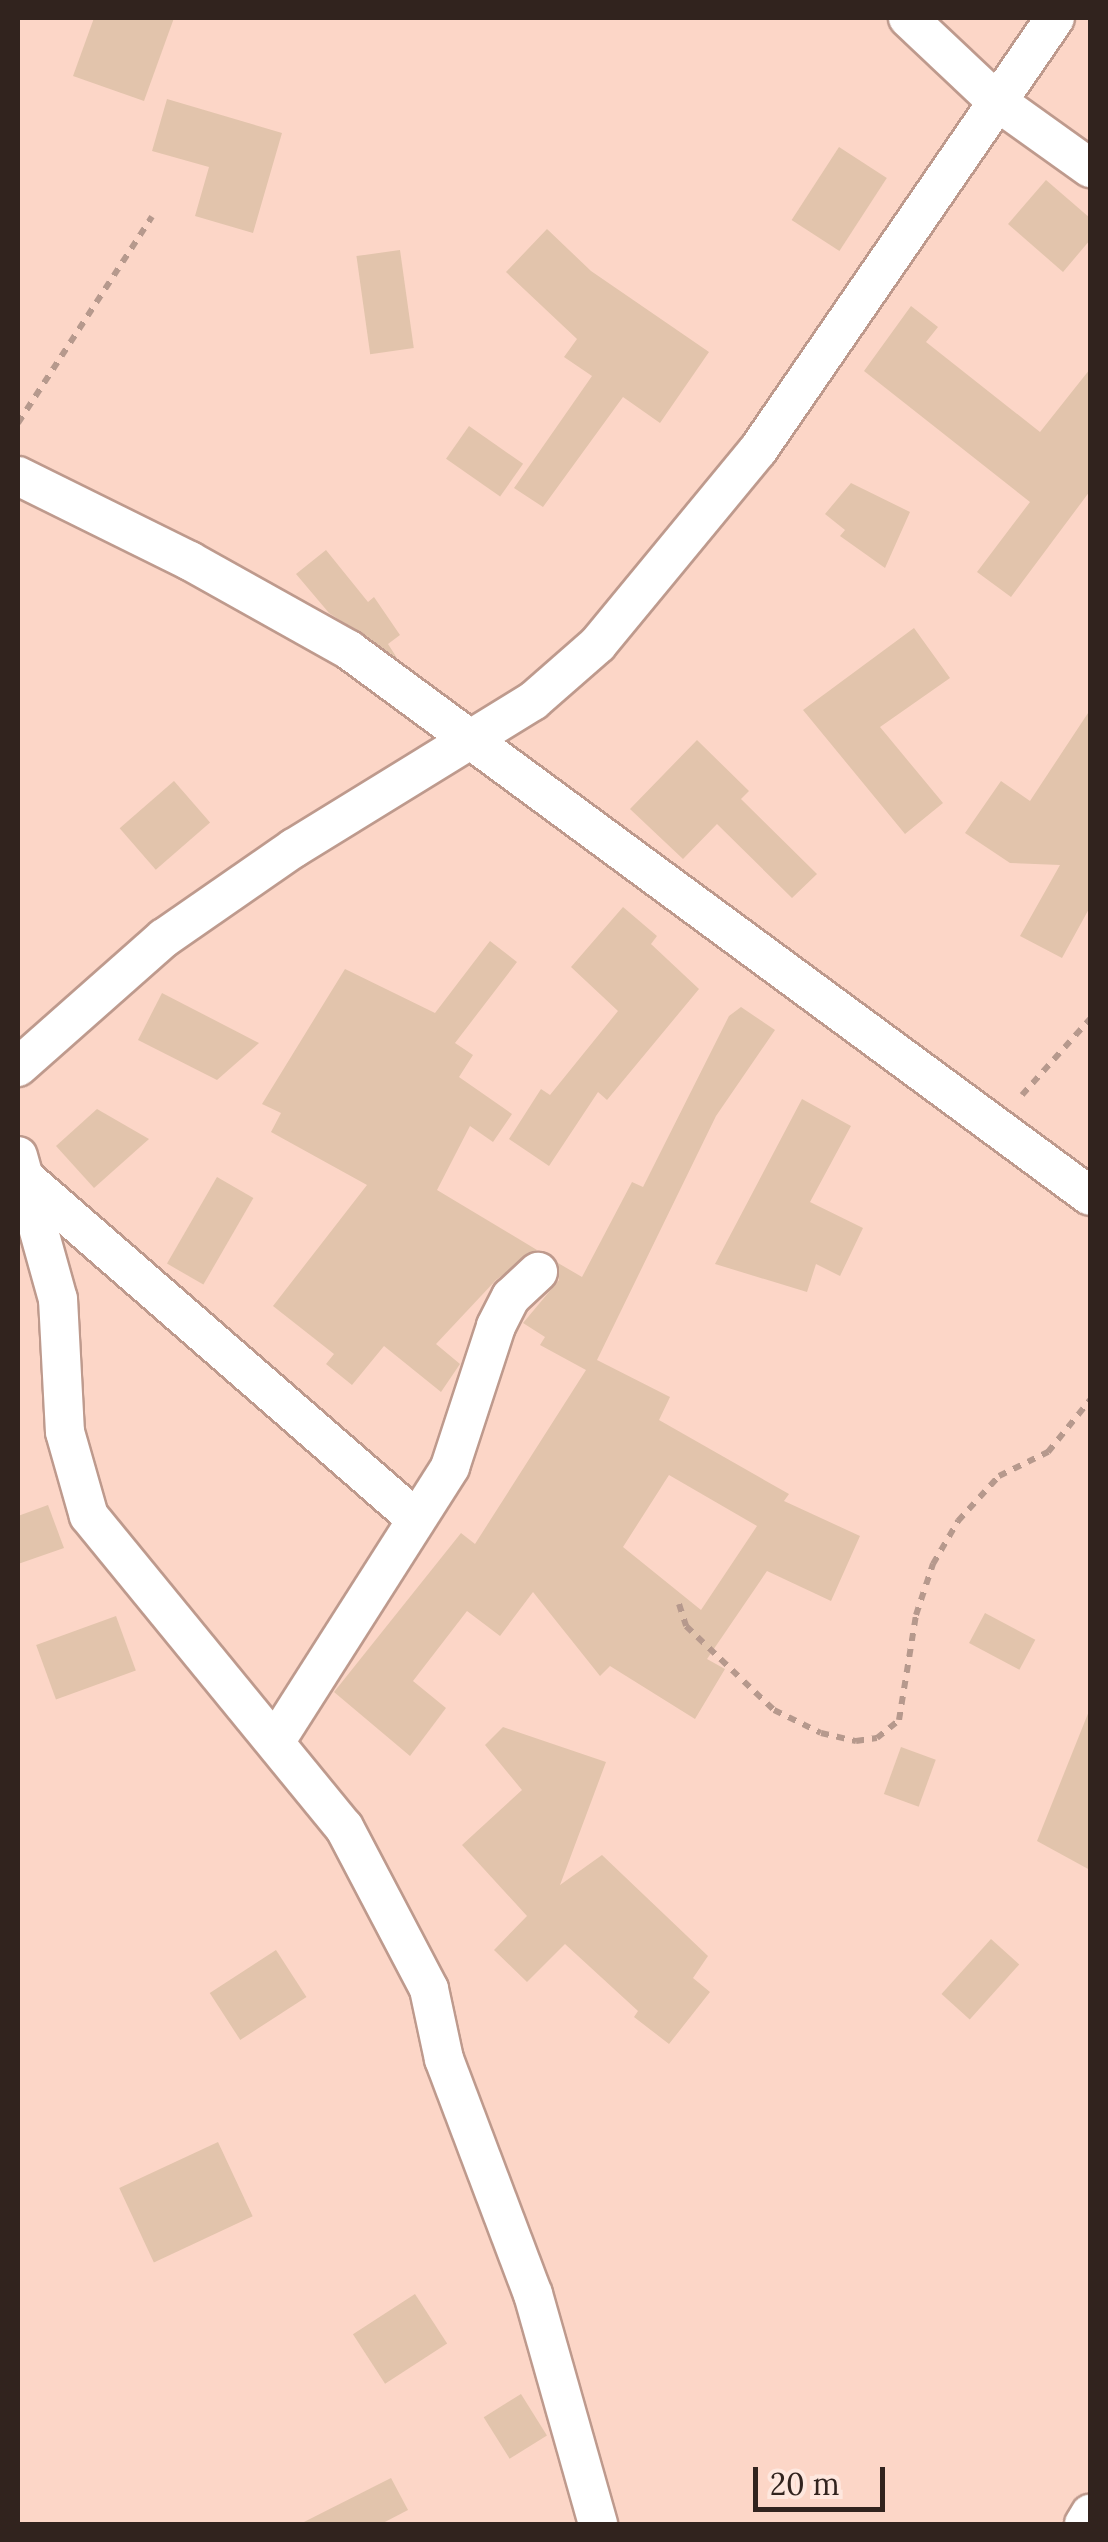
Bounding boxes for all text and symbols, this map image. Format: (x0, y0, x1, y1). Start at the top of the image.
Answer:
scale bar (758, 2447, 890, 2509)
text: 20 m (770, 2465, 839, 2503)

